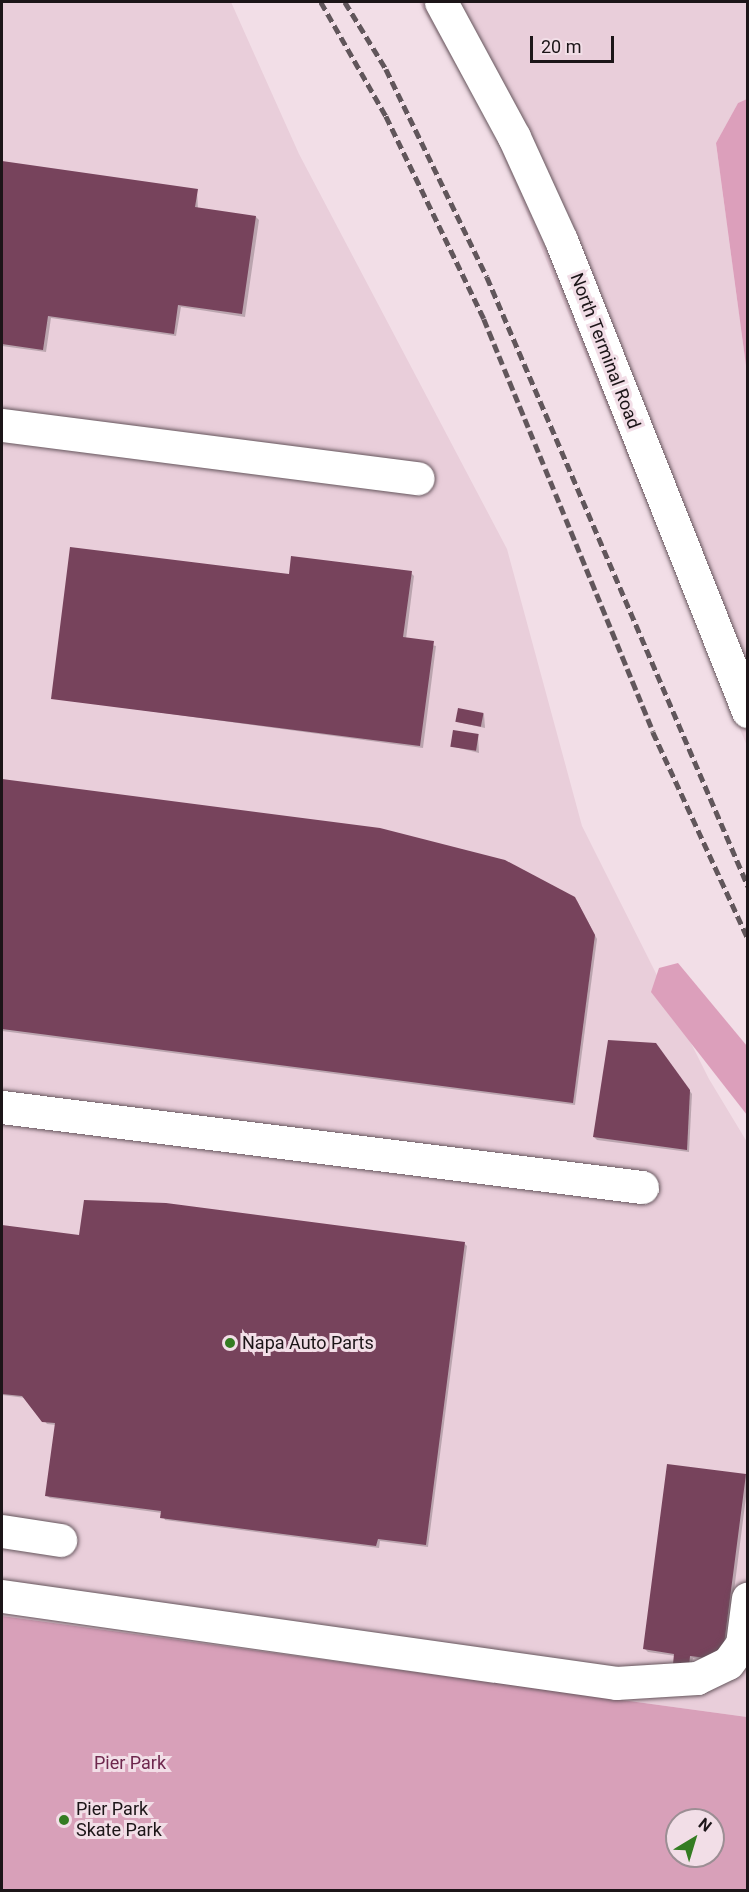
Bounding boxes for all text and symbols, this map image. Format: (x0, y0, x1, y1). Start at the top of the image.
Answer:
scale bar (533, 24, 617, 62)
text: 20 m (541, 36, 581, 57)
street label: North Terminal Road (565, 270, 645, 432)
place label: Napa Auto Parts (242, 1332, 374, 1354)
marker: Napa Auto Parts (223, 1336, 237, 1350)
park label: Pier Park (94, 1752, 166, 1774)
place label: Pier Park Skate Park (76, 1799, 162, 1842)
north arrow (665, 1808, 725, 1868)
marker: Pier Park Skate Park (57, 1813, 71, 1827)
text: N (695, 1814, 715, 1836)

